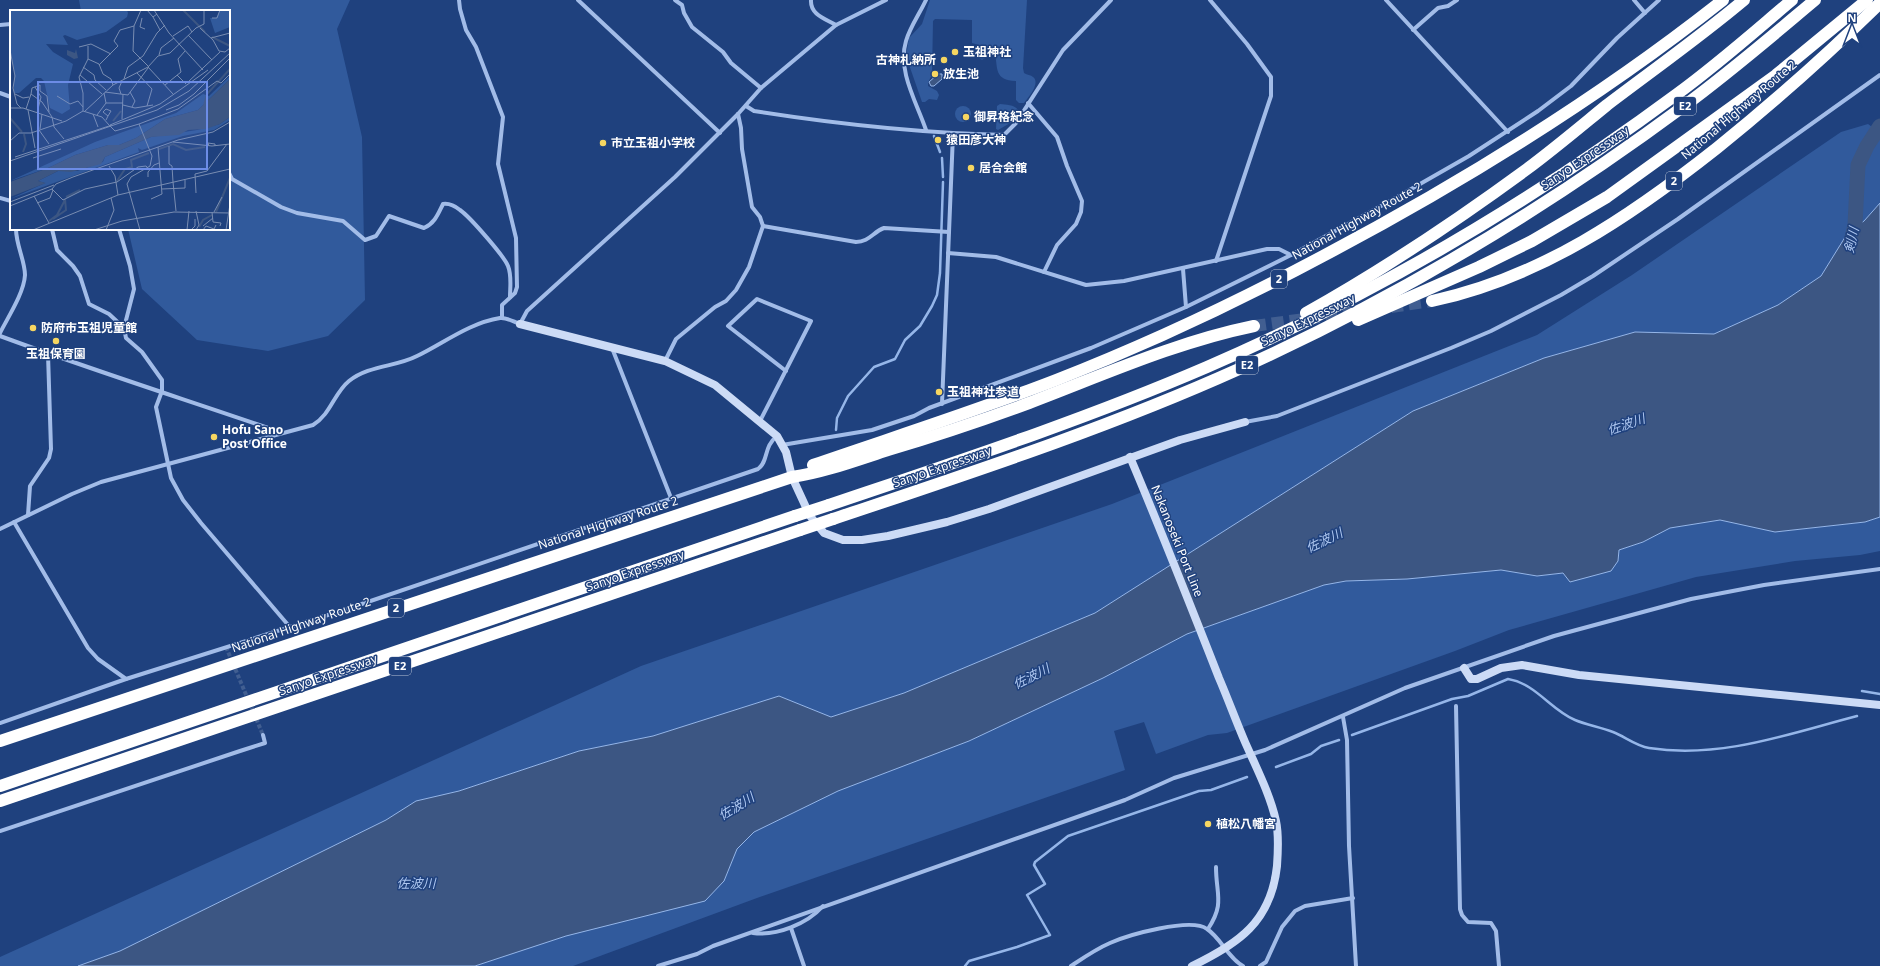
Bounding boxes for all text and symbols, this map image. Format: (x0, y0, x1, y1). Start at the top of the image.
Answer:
north arrow (1832, 8, 1872, 48)
inset map (10, 10, 230, 230)
text: N (1848, 10, 1856, 25)
place label: 玉祖神社 (963, 43, 1011, 60)
marker: 玉祖神社 (950, 47, 960, 57)
place label: 古神札納所 (876, 51, 936, 68)
marker: 古神札納所 (939, 55, 949, 65)
street label: National Highway Route 2 (1677, 56, 1800, 163)
place label: 放生池 (943, 65, 979, 82)
marker: 放生池 (930, 69, 940, 79)
road number: E2 (1674, 97, 1696, 115)
place label: 御昇格紀念 (974, 108, 1034, 125)
marker: 御昇格紀念 (961, 112, 971, 122)
street label: Sanyo Expressway (1537, 121, 1633, 193)
place label: 猿田彦大神 (946, 131, 1006, 148)
place label: 市立玉祖小学校 (611, 134, 695, 151)
marker: 猿田彦大神 (933, 135, 943, 145)
marker: 市立玉祖小学校 (598, 138, 608, 148)
place label: 居合会館 (979, 159, 1027, 176)
marker: 居合会館 (966, 163, 976, 173)
road number: 2 (1666, 172, 1682, 190)
street label: National Highway Route 2 (1289, 178, 1425, 263)
water label: 剣川 (1839, 223, 1863, 255)
road number: 2 (1271, 270, 1287, 288)
street label: Sanyo Expressway (1258, 289, 1359, 350)
place label: 防府市玉祖児童館 (41, 319, 137, 336)
marker: 防府市玉祖児童館 (28, 323, 38, 333)
marker: 玉祖保育園 (51, 336, 61, 346)
place label: 玉祖保育園 (26, 345, 86, 362)
road number: E2 (1236, 356, 1258, 374)
place label: 玉祖神社参道 (947, 383, 1019, 400)
marker: 玉祖神社参道 (934, 387, 944, 397)
water label: 佐波川 (1605, 408, 1649, 439)
place label: Hofu Sano Post Office (222, 421, 287, 452)
marker: Hofu Sano Post Office (209, 432, 219, 442)
street label: Sanyo Expressway (890, 441, 994, 491)
street label: Nakanoseki Port Line (1147, 482, 1208, 600)
street label: National Highway Route 2 (536, 492, 680, 553)
water label: 佐波川 (1303, 522, 1347, 557)
street label: Sanyo Expressway (583, 545, 687, 595)
street label: National Highway Route 2 (229, 593, 373, 656)
road number: 2 (388, 599, 404, 617)
street label: Sanyo Expressway (276, 649, 380, 699)
road number: E2 (389, 657, 411, 675)
water label: 佐波川 (1010, 658, 1054, 693)
water label: 佐波川 (715, 787, 759, 824)
place label: 植松八幡宮 (1216, 815, 1276, 832)
marker: 植松八幡宮 (1203, 819, 1213, 829)
water label: 佐波川 (396, 874, 437, 892)

